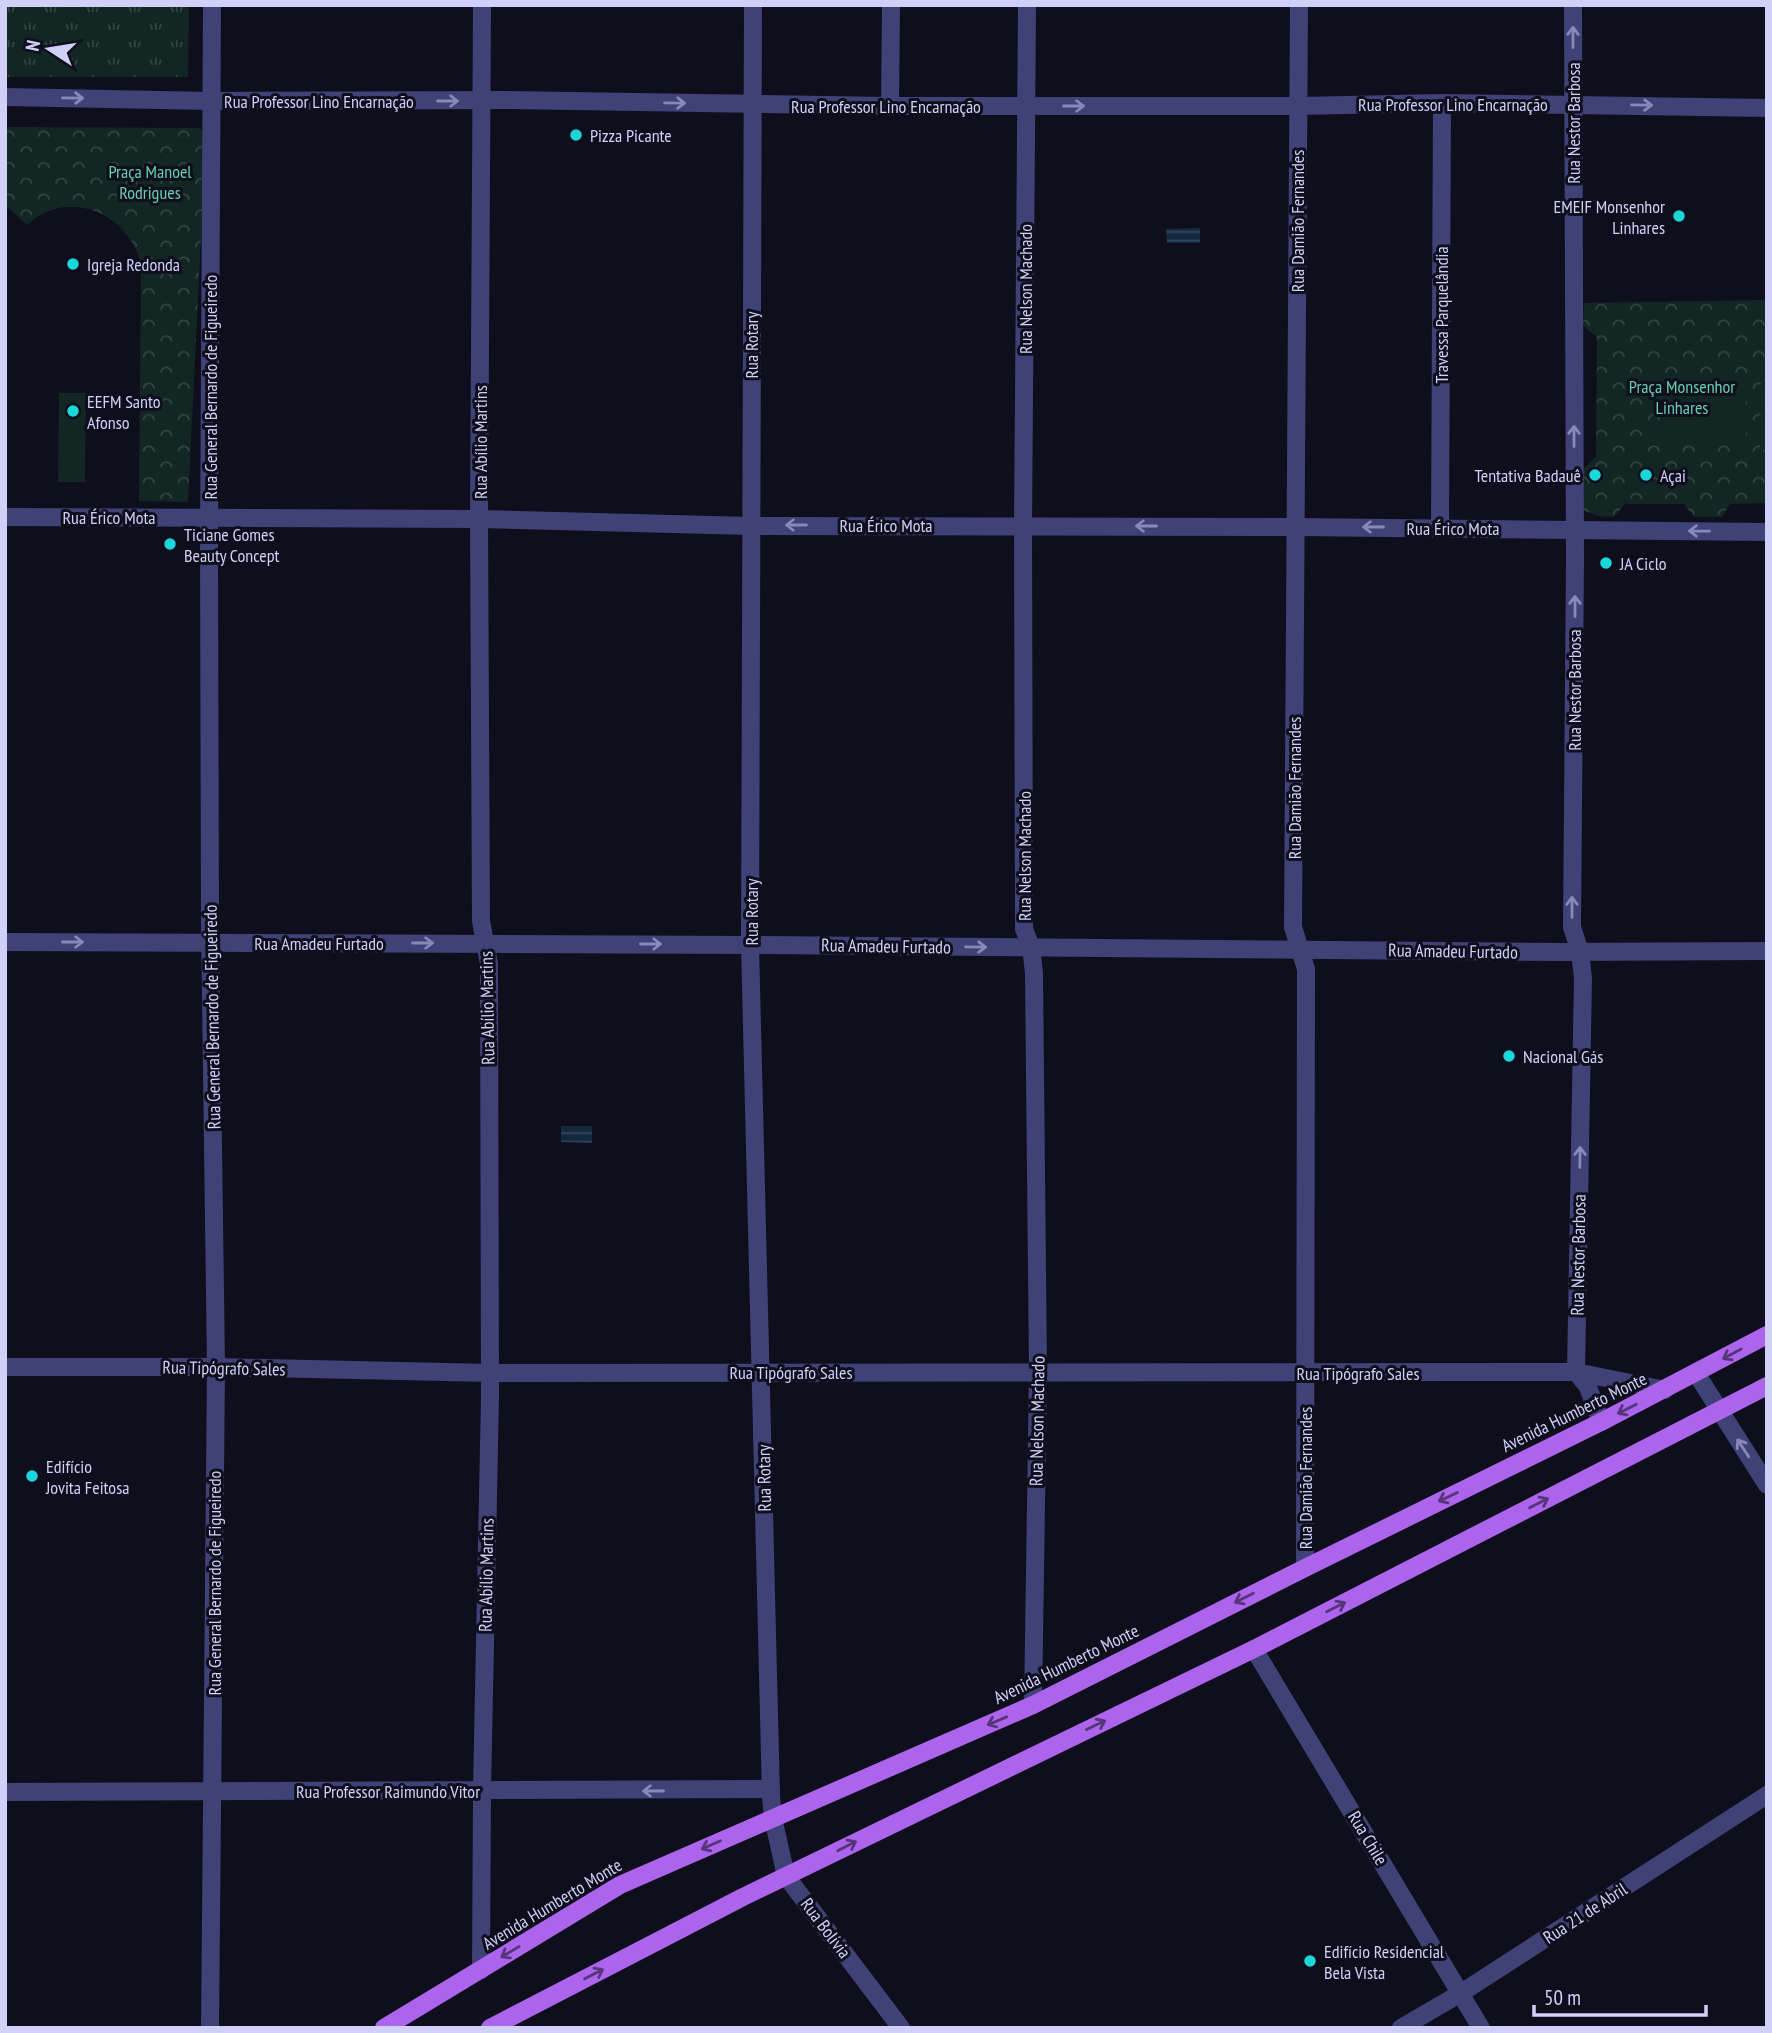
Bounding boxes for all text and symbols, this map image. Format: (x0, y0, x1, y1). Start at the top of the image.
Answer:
north arrow (14, 14, 84, 84)
one-way arrow (1566, 25, 1580, 48)
text: N (20, 38, 45, 53)
street label: Rua Nestor Barbosa (1562, 62, 1585, 184)
street label: Rua Professor Lino Encarnação (224, 90, 414, 113)
one-way arrow (62, 92, 85, 105)
street label: Rua Professor Lino Encarnação (1358, 93, 1548, 116)
one-way arrow (436, 94, 459, 108)
street label: Rua Professor Lino Encarnação (791, 95, 981, 118)
one-way arrow (664, 97, 687, 110)
one-way arrow (1630, 98, 1653, 112)
one-way arrow (1063, 99, 1086, 113)
place label: Pizza Picante (590, 124, 672, 147)
marker: Pizza Picante (568, 127, 584, 143)
street label: Rua Damião Fernandes (1286, 150, 1309, 292)
park label: Praça Manoel Rodrigues (108, 160, 192, 204)
place label: EMEIF Monsenhor Linhares (1553, 195, 1665, 239)
marker: EMEIF Monsenhor Linhares (1671, 208, 1687, 224)
street label: Rua Nelson Machado (1014, 224, 1037, 354)
street label: Travessa Parquelândia (1430, 246, 1453, 384)
place label: Igreja Redonda (87, 253, 180, 276)
marker: Igreja Redonda (65, 256, 81, 272)
street label: Rua General Bernardo de Figueiredo (199, 274, 222, 499)
street label: Rua Rotary (740, 311, 763, 379)
park label: Praça Monsenhor Linhares (1629, 375, 1735, 419)
street label: Rua Abílio Martins (469, 385, 492, 499)
place label: EEFM Santo Afonso (87, 390, 161, 434)
marker: EEFM Santo Afonso (65, 403, 81, 419)
one-way arrow (1567, 424, 1581, 447)
place label: Tentativa Badauê (1475, 464, 1581, 487)
place label: Açai (1660, 464, 1686, 487)
marker: Tentativa Badauê (1587, 467, 1603, 483)
marker: Açai (1638, 467, 1654, 483)
street label: Rua Érico Mota (62, 506, 156, 529)
street label: Rua Érico Mota (839, 514, 933, 537)
street label: Rua Érico Mota (1406, 517, 1500, 540)
one-way arrow (784, 519, 807, 532)
one-way arrow (1134, 519, 1157, 533)
one-way arrow (1362, 520, 1385, 534)
place label: Ticiane Gomes Beauty Concept (184, 523, 280, 567)
one-way arrow (1687, 524, 1710, 538)
marker: Ticiane Gomes Beauty Concept (162, 536, 178, 552)
place label: JA Ciclo (1619, 552, 1667, 575)
marker: JA Ciclo (1598, 555, 1614, 571)
one-way arrow (1568, 594, 1581, 617)
street label: Rua Nestor Barbosa (1563, 629, 1586, 751)
street label: Rua Damião Fernandes (1283, 717, 1306, 859)
street label: Rua Nelson Machado (1013, 791, 1036, 921)
street label: Rua Rotary (740, 878, 763, 946)
one-way arrow (1565, 895, 1579, 918)
street label: Rua General Bernardo de Figueiredo (199, 904, 225, 1130)
street label: Rua Amadeu Furtado (254, 932, 384, 955)
street label: Rua Amadeu Furtado (821, 933, 951, 959)
one-way arrow (62, 935, 85, 949)
one-way arrow (412, 936, 435, 950)
one-way arrow (639, 937, 662, 951)
street label: Rua Amadeu Furtado (1388, 938, 1518, 964)
one-way arrow (965, 940, 988, 954)
street label: Rua Abílio Martins (475, 951, 499, 1065)
place label: Nacional Gás (1523, 1045, 1603, 1068)
marker: Nacional Gás (1501, 1048, 1517, 1064)
one-way arrow (1573, 1146, 1586, 1169)
street label: Rua Nestor Barbosa (1565, 1194, 1591, 1316)
one-way arrow (1722, 1347, 1742, 1361)
street label: Rua Tipógrafo Sales (162, 1355, 286, 1381)
street label: Rua Nelson Machado (1024, 1356, 1050, 1486)
street label: Rua Tipógrafo Sales (729, 1361, 853, 1384)
street label: Rua Tipógrafo Sales (1296, 1362, 1420, 1385)
street label: Avenida Humberto Monte (1498, 1367, 1650, 1457)
one-way arrow (1617, 1403, 1638, 1417)
street label: Rua Damião Fernandes (1294, 1407, 1317, 1549)
one-way arrow (1736, 1439, 1750, 1458)
street label: Rua Rotary (752, 1444, 776, 1512)
place label: Edifício Jovita Feitosa (45, 1455, 129, 1499)
marker: Edifício Jovita Feitosa (24, 1468, 40, 1484)
street label: Rua General Bernardo de Figueiredo (203, 1470, 226, 1695)
one-way arrow (1438, 1491, 1459, 1504)
one-way arrow (1528, 1496, 1549, 1509)
street label: Rua Abílio Martins (474, 1518, 498, 1632)
one-way arrow (1235, 1592, 1255, 1606)
one-way arrow (1326, 1599, 1346, 1613)
street label: Avenida Humberto Monte (990, 1619, 1142, 1709)
one-way arrow (987, 1715, 1008, 1728)
one-way arrow (1085, 1718, 1106, 1732)
street label: Rua Professor Raimundo Vitor (296, 1780, 480, 1803)
one-way arrow (642, 1784, 665, 1798)
street label: Rua Chile (1343, 1807, 1393, 1869)
one-way arrow (836, 1838, 857, 1852)
one-way arrow (700, 1839, 722, 1852)
street label: Avenida Humberto Monte (478, 1853, 626, 1955)
street label: Rua 21 de Abril (1539, 1877, 1632, 1949)
street label: Rua Bolívia (796, 1893, 856, 1963)
place label: Edifício Residencial Bela Vista (1324, 1940, 1445, 1984)
one-way arrow (501, 1946, 521, 1960)
marker: Edifício Residencial Bela Vista (1302, 1953, 1318, 1969)
one-way arrow (583, 1967, 604, 1980)
scale bar (1534, 1974, 1706, 2018)
text: 50 m (1544, 1984, 1581, 2011)

